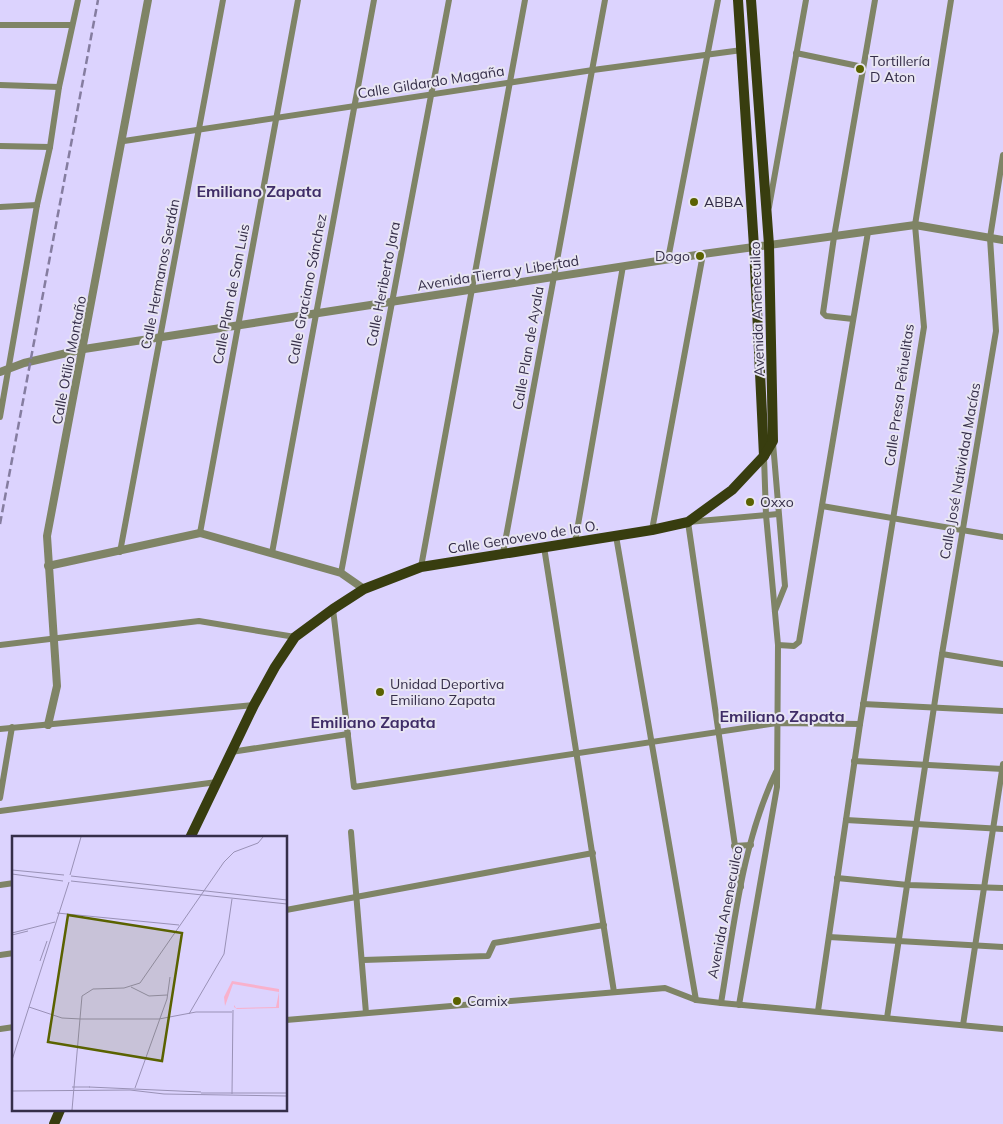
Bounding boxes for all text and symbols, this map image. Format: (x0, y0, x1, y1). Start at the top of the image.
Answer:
place label: Tortillería D Aton (870, 52, 930, 86)
street label: Calle Gildardo Magaña (356, 62, 506, 102)
marker: Tortillería D Aton (854, 63, 866, 75)
district label: Emiliano Zapata (196, 181, 322, 201)
place label: ABBA (704, 193, 744, 211)
marker: ABBA (688, 196, 700, 208)
street label: Calle Hermanos Serdán (137, 197, 183, 351)
street label: Calle Graciano Sánchez (284, 212, 330, 366)
street label: Calle Heriberto Jara (362, 220, 404, 348)
street label: Calle Plan de San Luis (209, 222, 253, 366)
street label: Avenida Anenecuilco (746, 241, 768, 377)
place label: Dogo (655, 247, 690, 265)
marker: Dogo (694, 250, 706, 262)
street label: Avenida Tierra y Libertad (416, 251, 580, 295)
street label: Calle Plan de Ayala (508, 285, 548, 411)
street label: Calle Otilio Montaño (48, 294, 90, 426)
street label: Calle Presa Peñuelitas (880, 323, 918, 467)
street label: Calle José Natividad Macías (936, 381, 984, 561)
place label: Oxxo (760, 493, 794, 511)
marker: Oxxo (744, 496, 756, 508)
street label: Calle Genovevo de la O. (447, 516, 599, 558)
place label: Unidad Deportiva Emiliano Zapata (390, 675, 504, 709)
marker: Unidad Deportiva Emiliano Zapata (374, 686, 386, 698)
district label: Emiliano Zapata (719, 706, 845, 726)
district label: Emiliano Zapata (310, 712, 436, 732)
inset map (12, 836, 288, 1112)
street label: Avenida Anenecuilco (703, 844, 747, 980)
place label: Camix (467, 992, 508, 1010)
marker: Camix (451, 995, 463, 1007)

